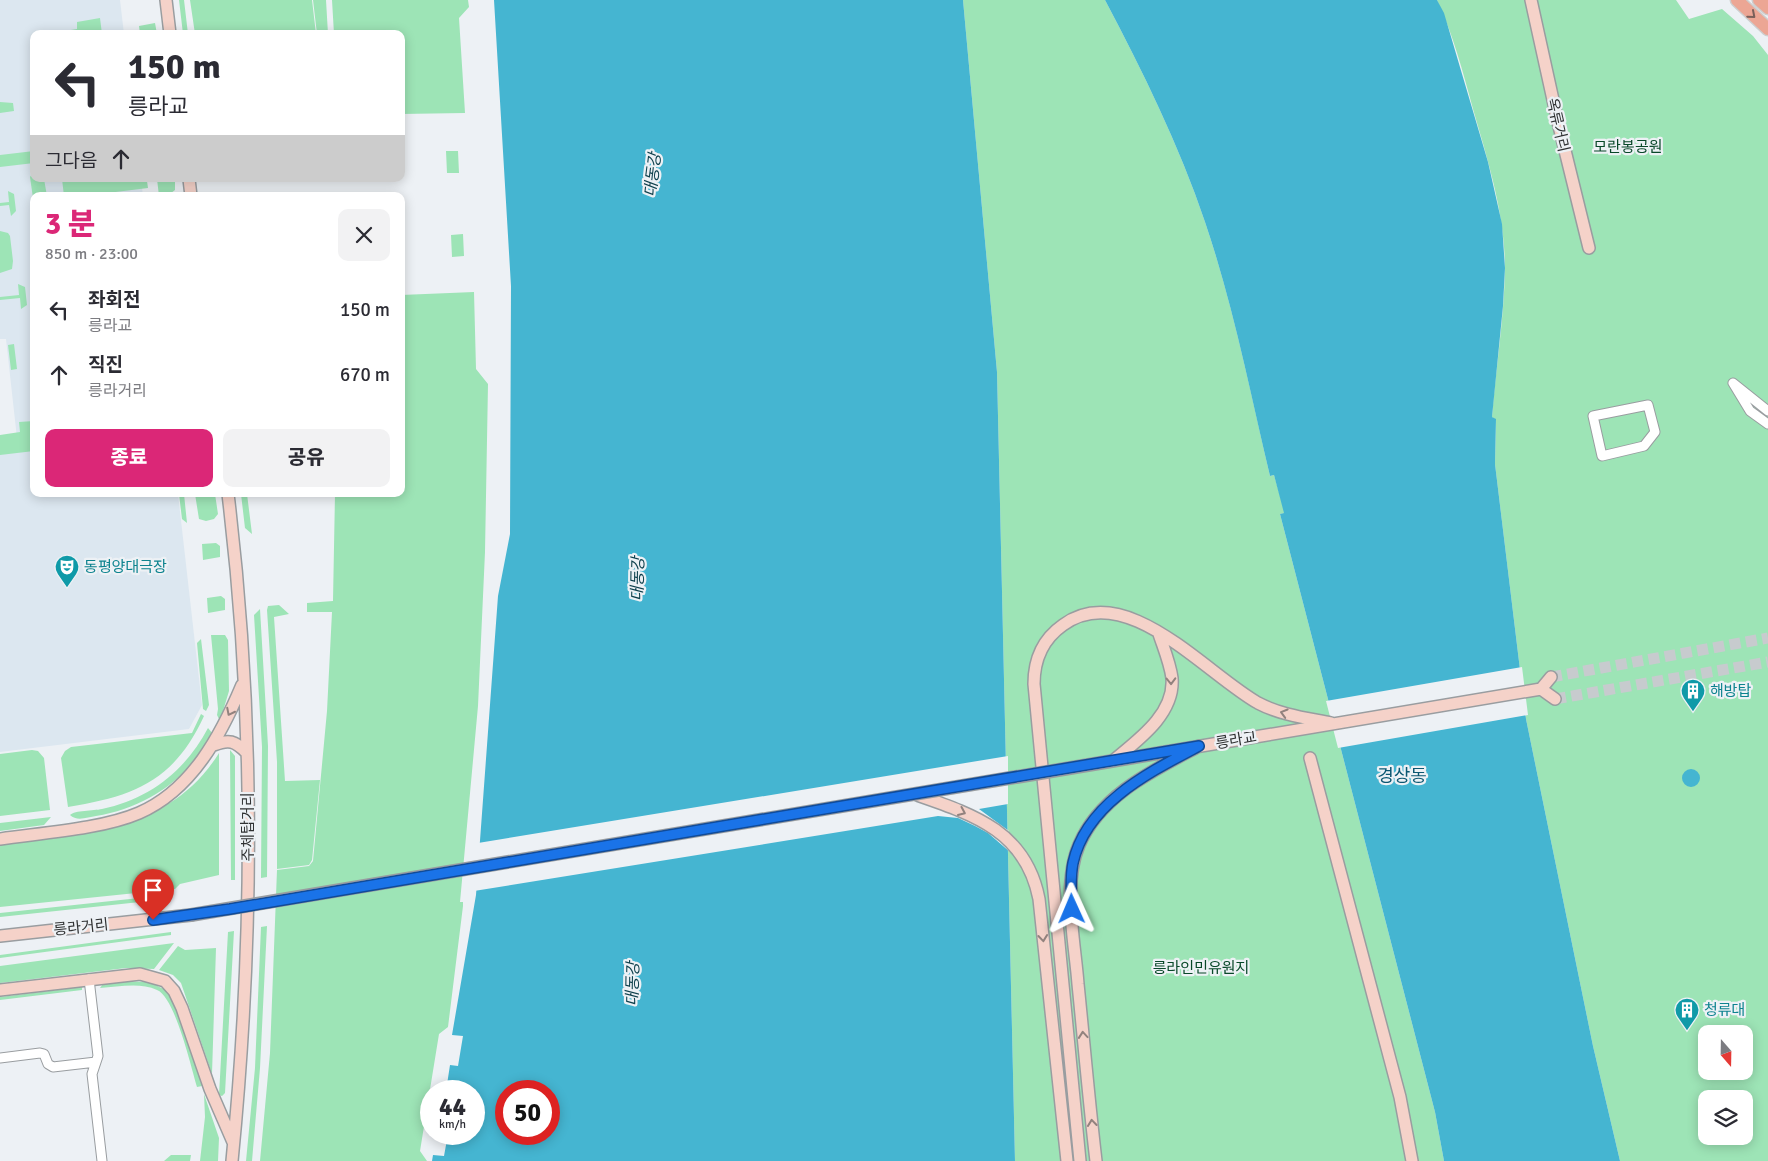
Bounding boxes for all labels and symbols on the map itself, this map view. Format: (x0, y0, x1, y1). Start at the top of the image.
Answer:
one-way arrow (1746, 9, 1755, 18)
street label: 옥류거리 (1543, 96, 1573, 154)
park label: 모란봉공원 (1593, 138, 1663, 156)
water label: 대동강 (640, 150, 666, 198)
theatre icon: 동평양대극장 (54, 554, 80, 588)
water label: 대동강 (628, 554, 648, 601)
place label: 동평양대극장 (84, 558, 167, 576)
one-way arrow (1166, 678, 1176, 685)
building icon: 해방탑 (1680, 678, 1706, 712)
place label: 해방탑 (1710, 682, 1752, 700)
one-way arrow (226, 707, 236, 716)
one-way arrow (1280, 709, 1288, 719)
street label: 릉라교 (1214, 728, 1258, 752)
district label: 경상동 (1377, 765, 1427, 787)
street label: 주체탑거리 (239, 792, 257, 862)
one-way arrow (957, 805, 966, 816)
pin (132, 869, 174, 920)
position arrow (1045, 882, 1097, 934)
street label: 릉라거리 (53, 915, 109, 939)
one-way arrow (1037, 935, 1048, 943)
water label: 대동강 (623, 959, 643, 1006)
park label: 릉라인민유원지 (1153, 959, 1249, 977)
building icon: 청류대 (1674, 997, 1700, 1031)
place label: 청류대 (1704, 1001, 1745, 1019)
north arrow (1698, 1025, 1752, 1080)
one-way arrow (1078, 1031, 1089, 1039)
speed limit sign: 50 (495, 1080, 560, 1145)
one-way arrow (1086, 1118, 1097, 1126)

